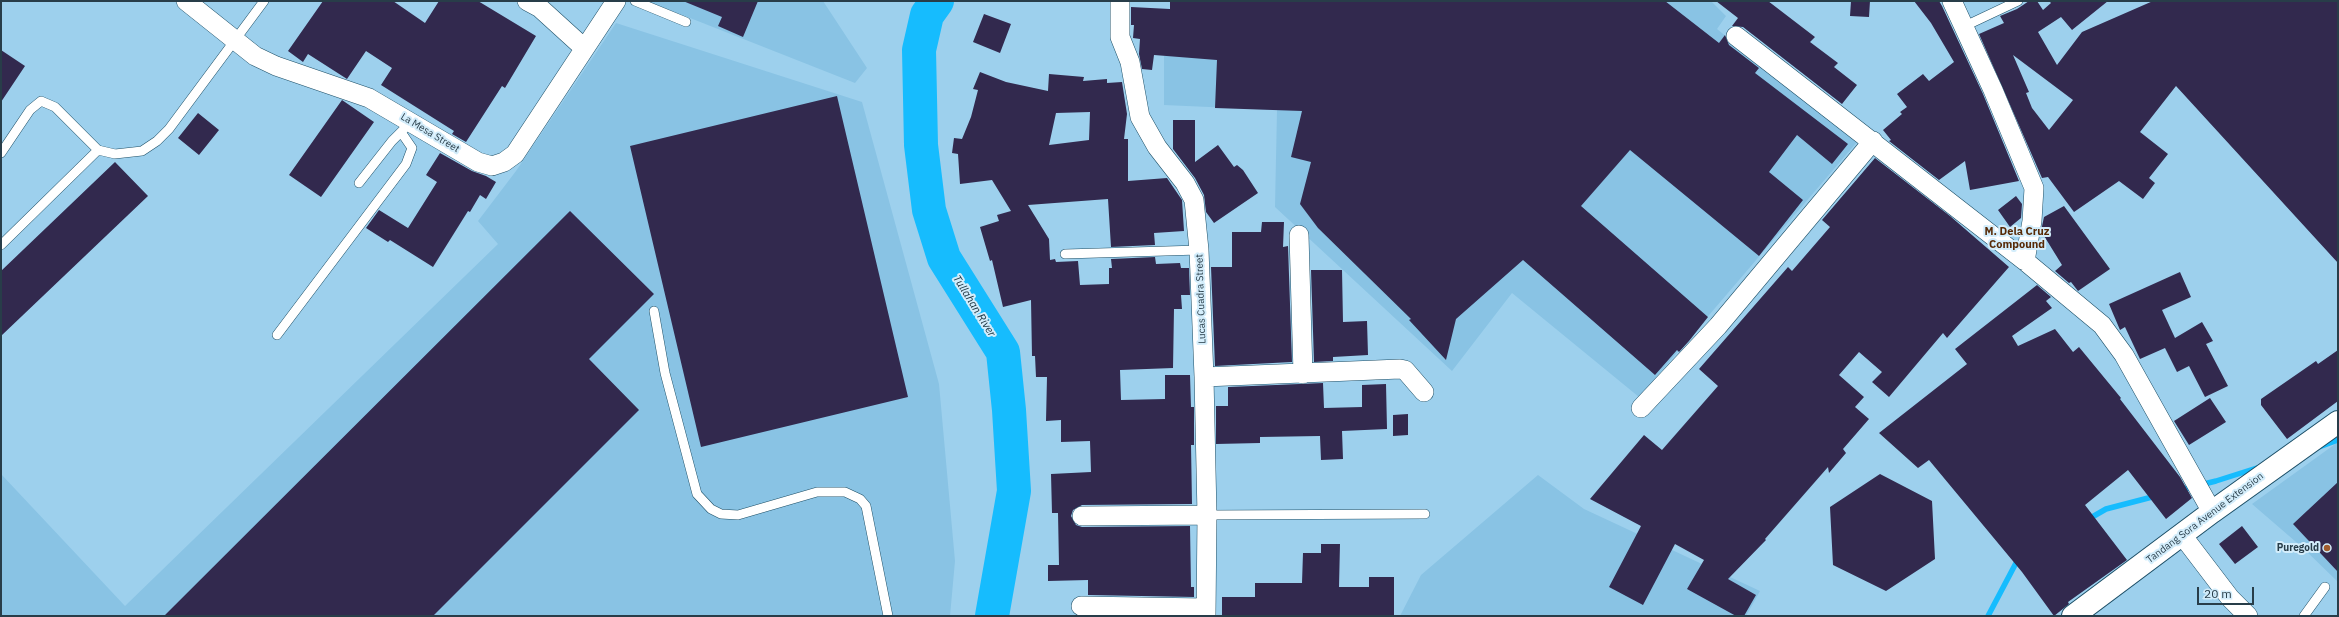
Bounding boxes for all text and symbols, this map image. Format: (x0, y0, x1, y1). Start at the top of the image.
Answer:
street label: La Mesa Street (398, 111, 462, 155)
district label: M. Dela Cruz Compound (1985, 225, 2049, 251)
street label: Lucas Cuadra Street (1193, 254, 1209, 344)
water label: Tullahan River (950, 273, 998, 339)
street label: Tandang Sora Avenue Extension (2144, 470, 2266, 566)
place label: Puregold (2277, 542, 2319, 554)
marker: Puregold (2322, 543, 2332, 553)
scale bar (2199, 579, 2256, 605)
text: 20 m (2204, 586, 2232, 601)

